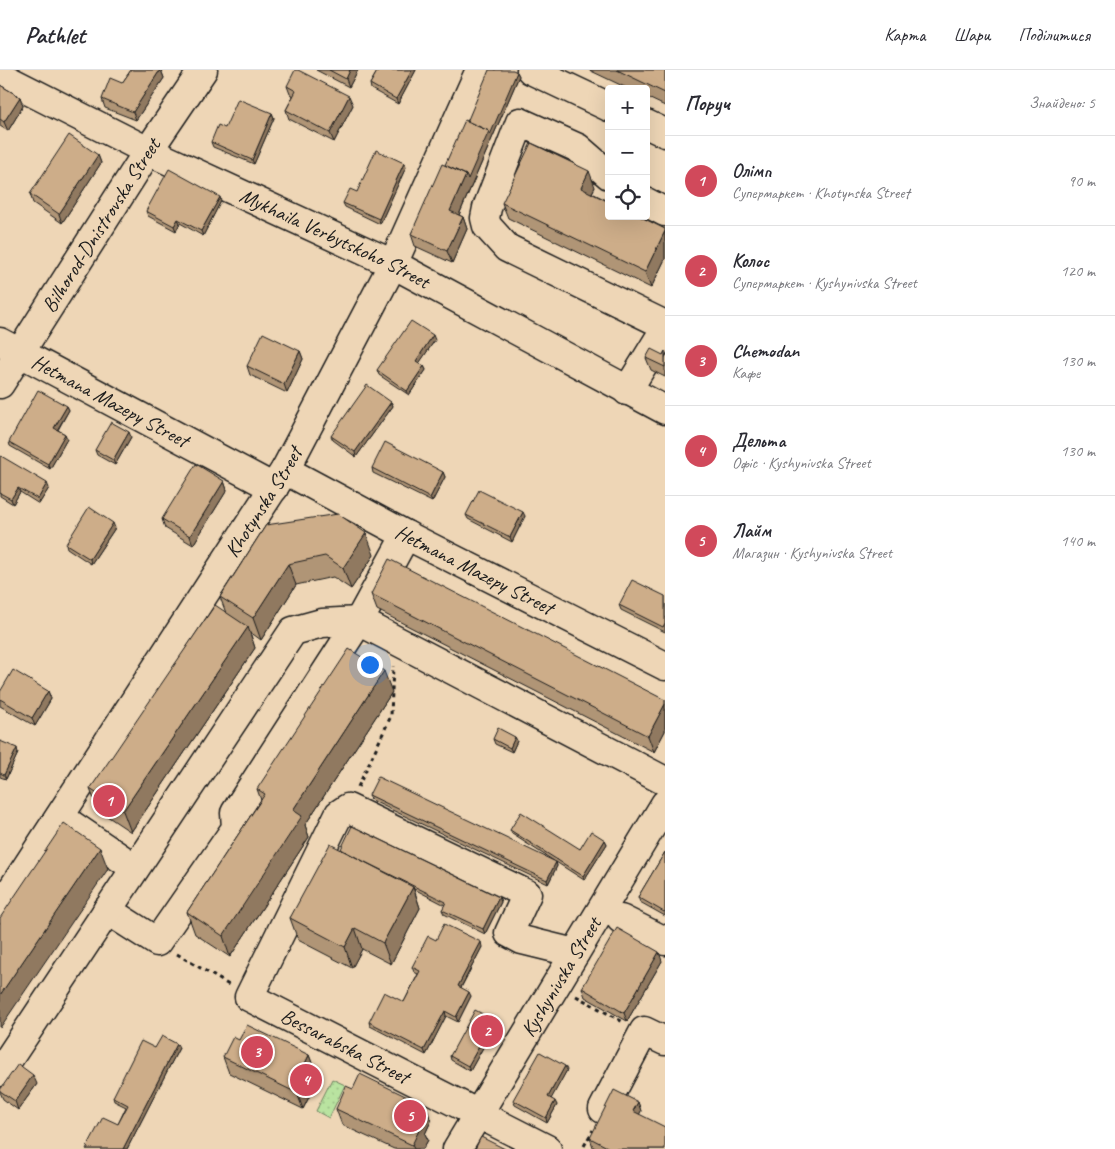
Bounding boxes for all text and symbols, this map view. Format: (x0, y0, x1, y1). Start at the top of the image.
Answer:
text: Pathlet (25, 20, 85, 50)
text: Карта (884, 24, 925, 46)
text: Шари (953, 24, 990, 46)
text: Поділитися (1018, 24, 1090, 46)
map controls (605, 85, 650, 220)
button: + (605, 85, 650, 130)
text: Поруч (685, 90, 730, 116)
text: Знайдено: 5 (1029, 93, 1095, 113)
button: − (605, 130, 650, 175)
street label: Bilhorod-Dnistrovska Street (36, 132, 167, 317)
text: Олімп (732, 159, 772, 183)
text: 1 (697, 171, 705, 191)
text: 90 m (1068, 171, 1095, 191)
button: locate (605, 175, 650, 220)
street label: Mykhaila Verbytskoho Street (236, 182, 436, 295)
text: Супермаркет · Khotynska Street (732, 183, 910, 203)
text: Колос (732, 249, 769, 273)
text: 2 (697, 261, 705, 281)
text: 120 m (1061, 261, 1095, 281)
text: Супермаркет · Kyshynivska Street (732, 273, 917, 293)
text: Chemodan (732, 339, 799, 363)
street label: Hetmana Mazepy Street (28, 348, 196, 455)
text: 3 (697, 351, 705, 371)
text: 130 m (1061, 351, 1095, 371)
text: Кафе (732, 363, 760, 383)
text: Дельта (732, 429, 786, 453)
street label: Khotynska Street (219, 440, 309, 562)
text: 4 (697, 441, 705, 461)
text: 130 m (1061, 441, 1095, 461)
text: Офіс · Kyshynivska Street (732, 453, 871, 473)
street label: Hetmana Mazepy Street (391, 519, 561, 622)
text: Лайм (732, 519, 771, 543)
text: 5 (698, 531, 704, 551)
text: 140 m (1061, 531, 1095, 551)
text: Магазин · Kyshynivska Street (732, 543, 892, 563)
your location (357, 652, 383, 678)
pin: 1 (93, 782, 125, 820)
street label: Kyshynivska Street (515, 911, 608, 1041)
street label: Bessarabska Street (276, 1002, 416, 1091)
pin: 2 (471, 1012, 503, 1050)
pin: 3 (241, 1033, 273, 1071)
pin: 4 (290, 1061, 322, 1099)
pin: 5 (394, 1097, 426, 1135)

